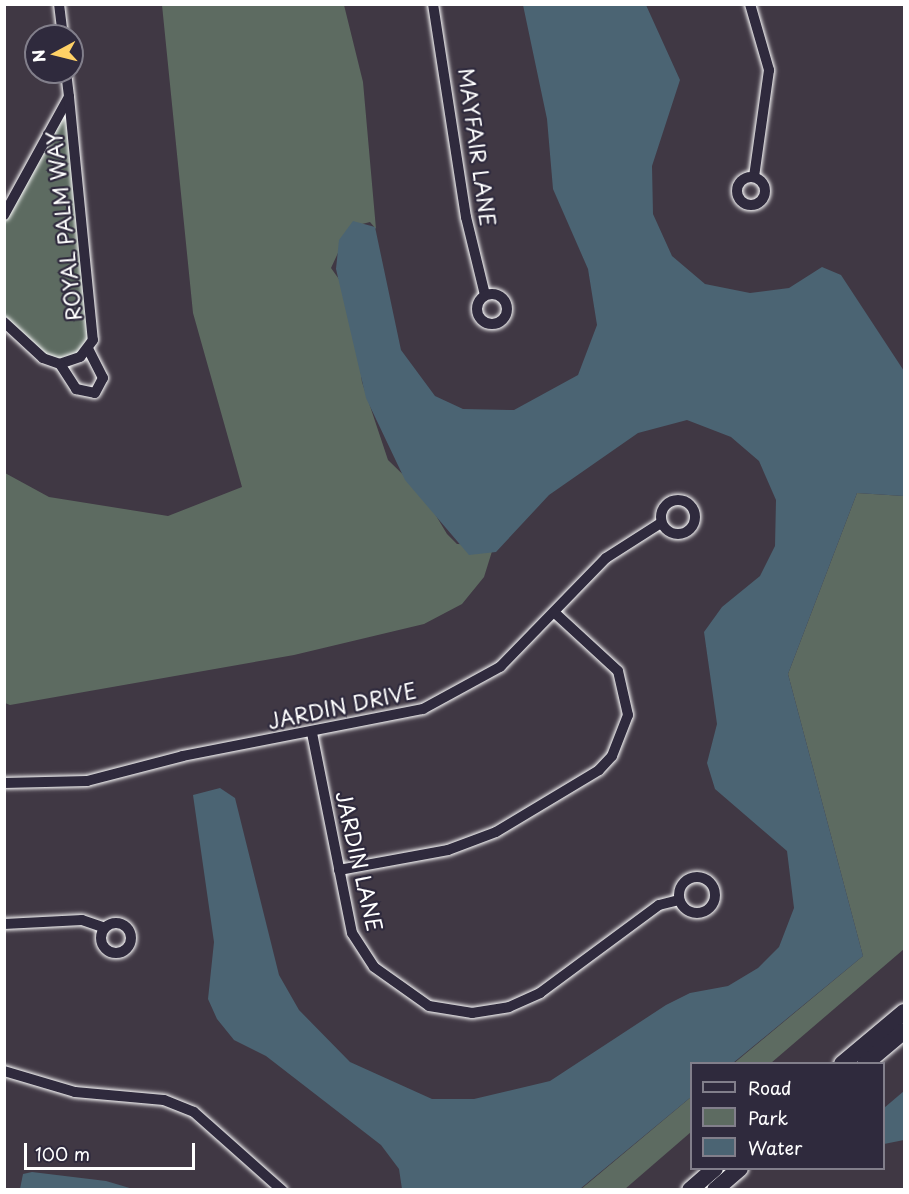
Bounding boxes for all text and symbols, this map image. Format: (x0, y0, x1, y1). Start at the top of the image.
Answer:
north arrow (24, 24, 84, 84)
text: N (25, 48, 51, 64)
street label: MAYFAIR LANE (454, 66, 502, 228)
street label: ROYAL PALM WAY (40, 129, 86, 323)
street label: JARDIN DRIVE (265, 677, 419, 733)
street label: JARDIN LANE (332, 788, 388, 934)
legend (690, 1062, 885, 1170)
text: Road (748, 1074, 792, 1101)
text: Park (748, 1104, 788, 1131)
scale bar (27, 1131, 198, 1169)
text: Water (748, 1134, 802, 1161)
text: 100 m (35, 1140, 90, 1167)

